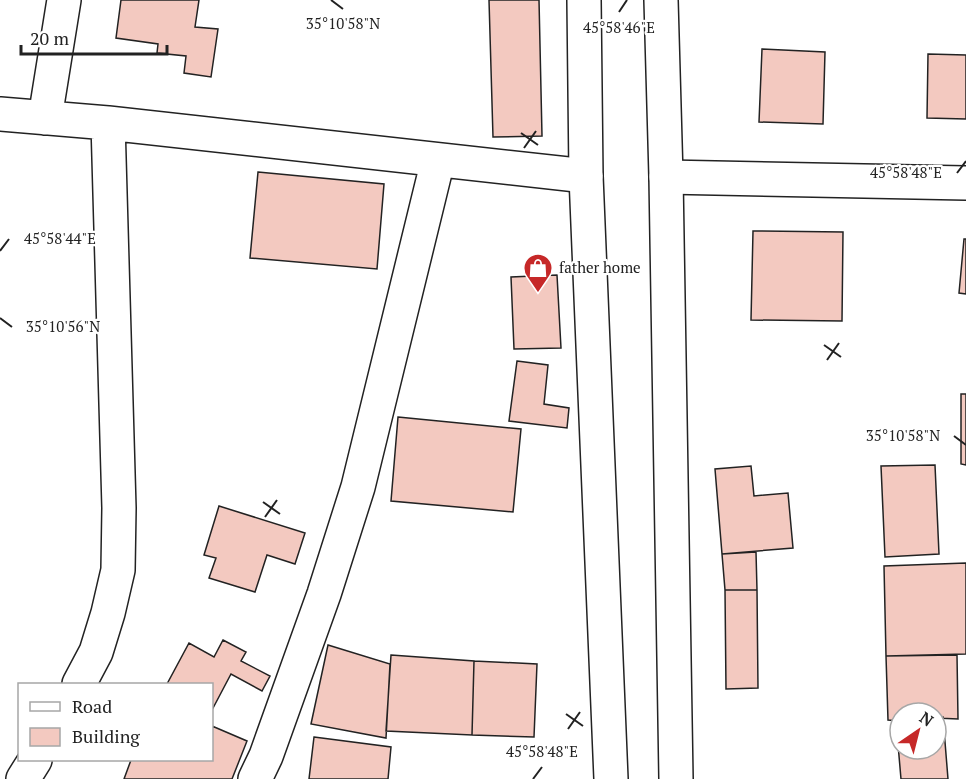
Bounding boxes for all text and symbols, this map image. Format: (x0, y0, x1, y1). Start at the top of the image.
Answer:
text: 35°10'58"N (306, 13, 380, 33)
text: 45°58'46"E (583, 17, 655, 37)
scale bar (21, 18, 166, 56)
text: 20 m (30, 26, 70, 50)
text: 45°58'48"E (870, 162, 942, 182)
text: 45°58'44"E (24, 228, 96, 248)
shop icon: father home (522, 252, 554, 294)
place label: father home (559, 257, 641, 277)
text: 35°10'56"N (26, 316, 100, 336)
text: 35°10'58"N (866, 425, 940, 445)
legend (18, 683, 213, 761)
text: Road (72, 694, 112, 718)
north arrow (888, 701, 948, 761)
text: N (915, 706, 938, 731)
text: Building (72, 724, 140, 748)
text: 45°58'48"E (506, 741, 578, 761)

